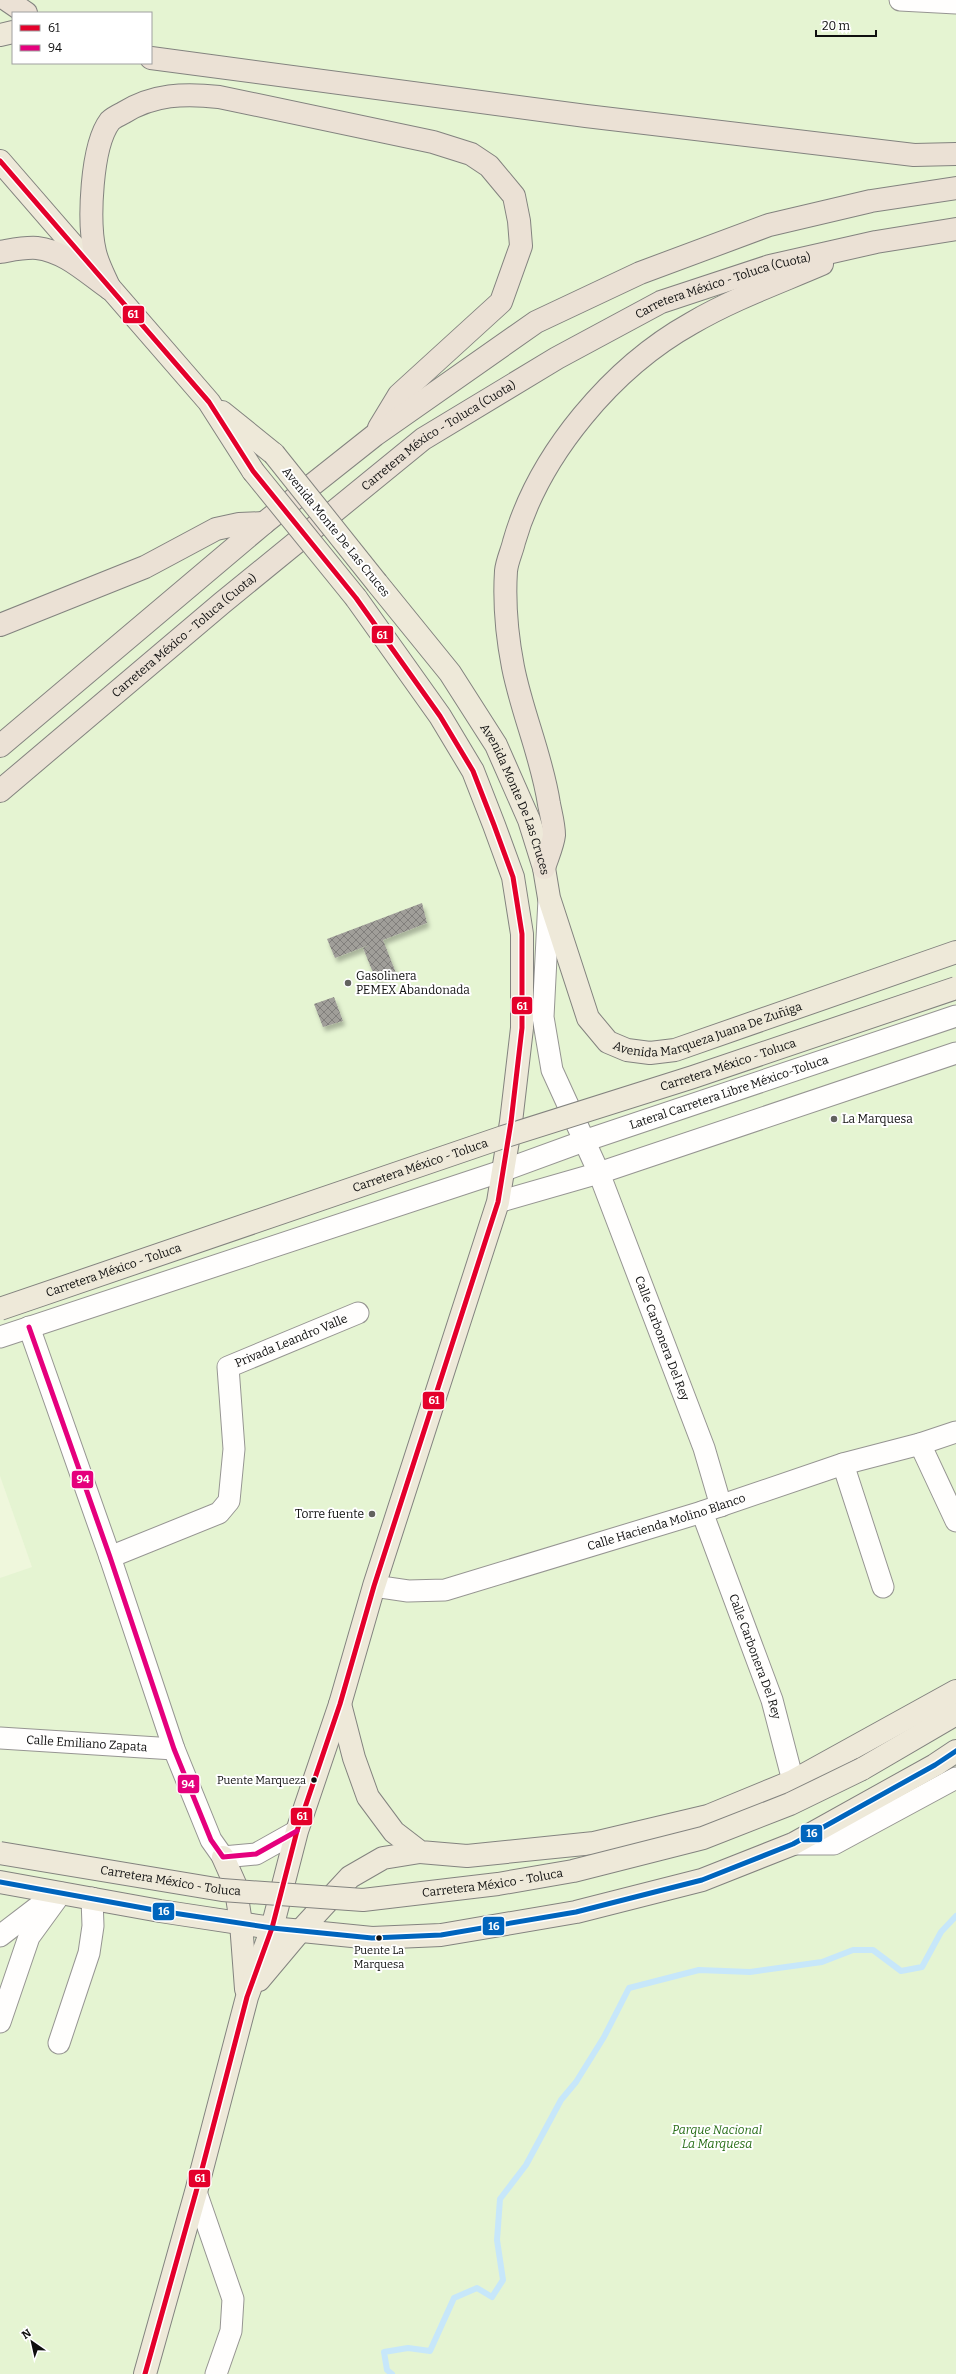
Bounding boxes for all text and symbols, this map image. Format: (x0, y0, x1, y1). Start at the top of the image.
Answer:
legend (12, 12, 152, 64)
scale bar (816, 12, 876, 38)
text: 20 m (822, 19, 851, 33)
text: 61 (48, 21, 60, 35)
text: 94 (48, 41, 62, 55)
street label: Carretera México - Toluca (Cuota) (633, 249, 812, 322)
line badge: 61 (122, 305, 145, 324)
text: 61 (127, 308, 139, 321)
street label: Carretera México - Toluca (Cuota) (358, 377, 518, 493)
street label: Avenida Monte De Las Cruces (279, 464, 393, 600)
street label: Carretera México - Toluca (Cuota) (109, 570, 259, 700)
line badge: 61 (371, 625, 394, 644)
text: 61 (376, 629, 388, 642)
street label: Avenida Monte De Las Cruces (477, 721, 552, 876)
place label: Gasolinera PEMEX Abandonada (356, 969, 470, 997)
marker: Gasolinera PEMEX Abandonada (343, 978, 353, 988)
line badge: 61 (511, 996, 533, 1015)
street label: Avenida Marqueza Juana De Zuñiga (611, 999, 804, 1060)
text: 61 (516, 1000, 528, 1013)
street label: Carretera México - Toluca (659, 1036, 798, 1094)
street label: Lateral Carretera Libre México-Toluca (628, 1052, 831, 1132)
place label: La Marquesa (842, 1112, 913, 1126)
marker: La Marquesa (829, 1114, 839, 1124)
street label: Carretera México - Toluca (351, 1136, 490, 1195)
street label: Carretera México - Toluca (44, 1240, 183, 1300)
street label: Calle Carbonera Del Rey (632, 1274, 692, 1403)
street label: Privada Leandro Valle (233, 1311, 349, 1370)
line badge: 61 (422, 1391, 445, 1410)
text: 61 (428, 1394, 440, 1407)
line badge: 94 (71, 1470, 94, 1489)
text: 94 (76, 1473, 90, 1486)
street label: Calle Hacienda Molino Blanco (586, 1491, 747, 1553)
place label: Torre fuente (295, 1507, 364, 1521)
marker: Torre fuente (367, 1509, 377, 1519)
street label: Calle Carbonera Del Rey (726, 1592, 784, 1721)
street label: Calle Emiliano Zapata (26, 1733, 148, 1754)
line badge: 94 (177, 1774, 200, 1794)
place label: Puente Marqueza (217, 1774, 306, 1787)
marker: Puente Marqueza (309, 1775, 319, 1785)
text: 94 (181, 1778, 195, 1791)
line badge: 61 (290, 1807, 313, 1826)
text: 61 (296, 1810, 308, 1823)
line badge: 16 (800, 1824, 823, 1843)
text: 16 (806, 1827, 818, 1840)
street label: Carretera México - Toluca (99, 1863, 242, 1898)
street label: Carretera México - Toluca (421, 1866, 564, 1900)
line badge: 16 (152, 1902, 175, 1921)
text: 16 (158, 1905, 170, 1918)
line badge: 16 (482, 1916, 505, 1936)
text: 16 (488, 1920, 500, 1933)
marker: Puente La Marquesa (374, 1933, 384, 1943)
place label: Puente La Marquesa (354, 1944, 404, 1971)
park label: Parque Nacional La Marquesa (672, 2123, 762, 2151)
line badge: 61 (188, 2169, 211, 2188)
text: 61 (194, 2172, 206, 2185)
north arrow (12, 2322, 52, 2362)
text: N (20, 2326, 34, 2342)

